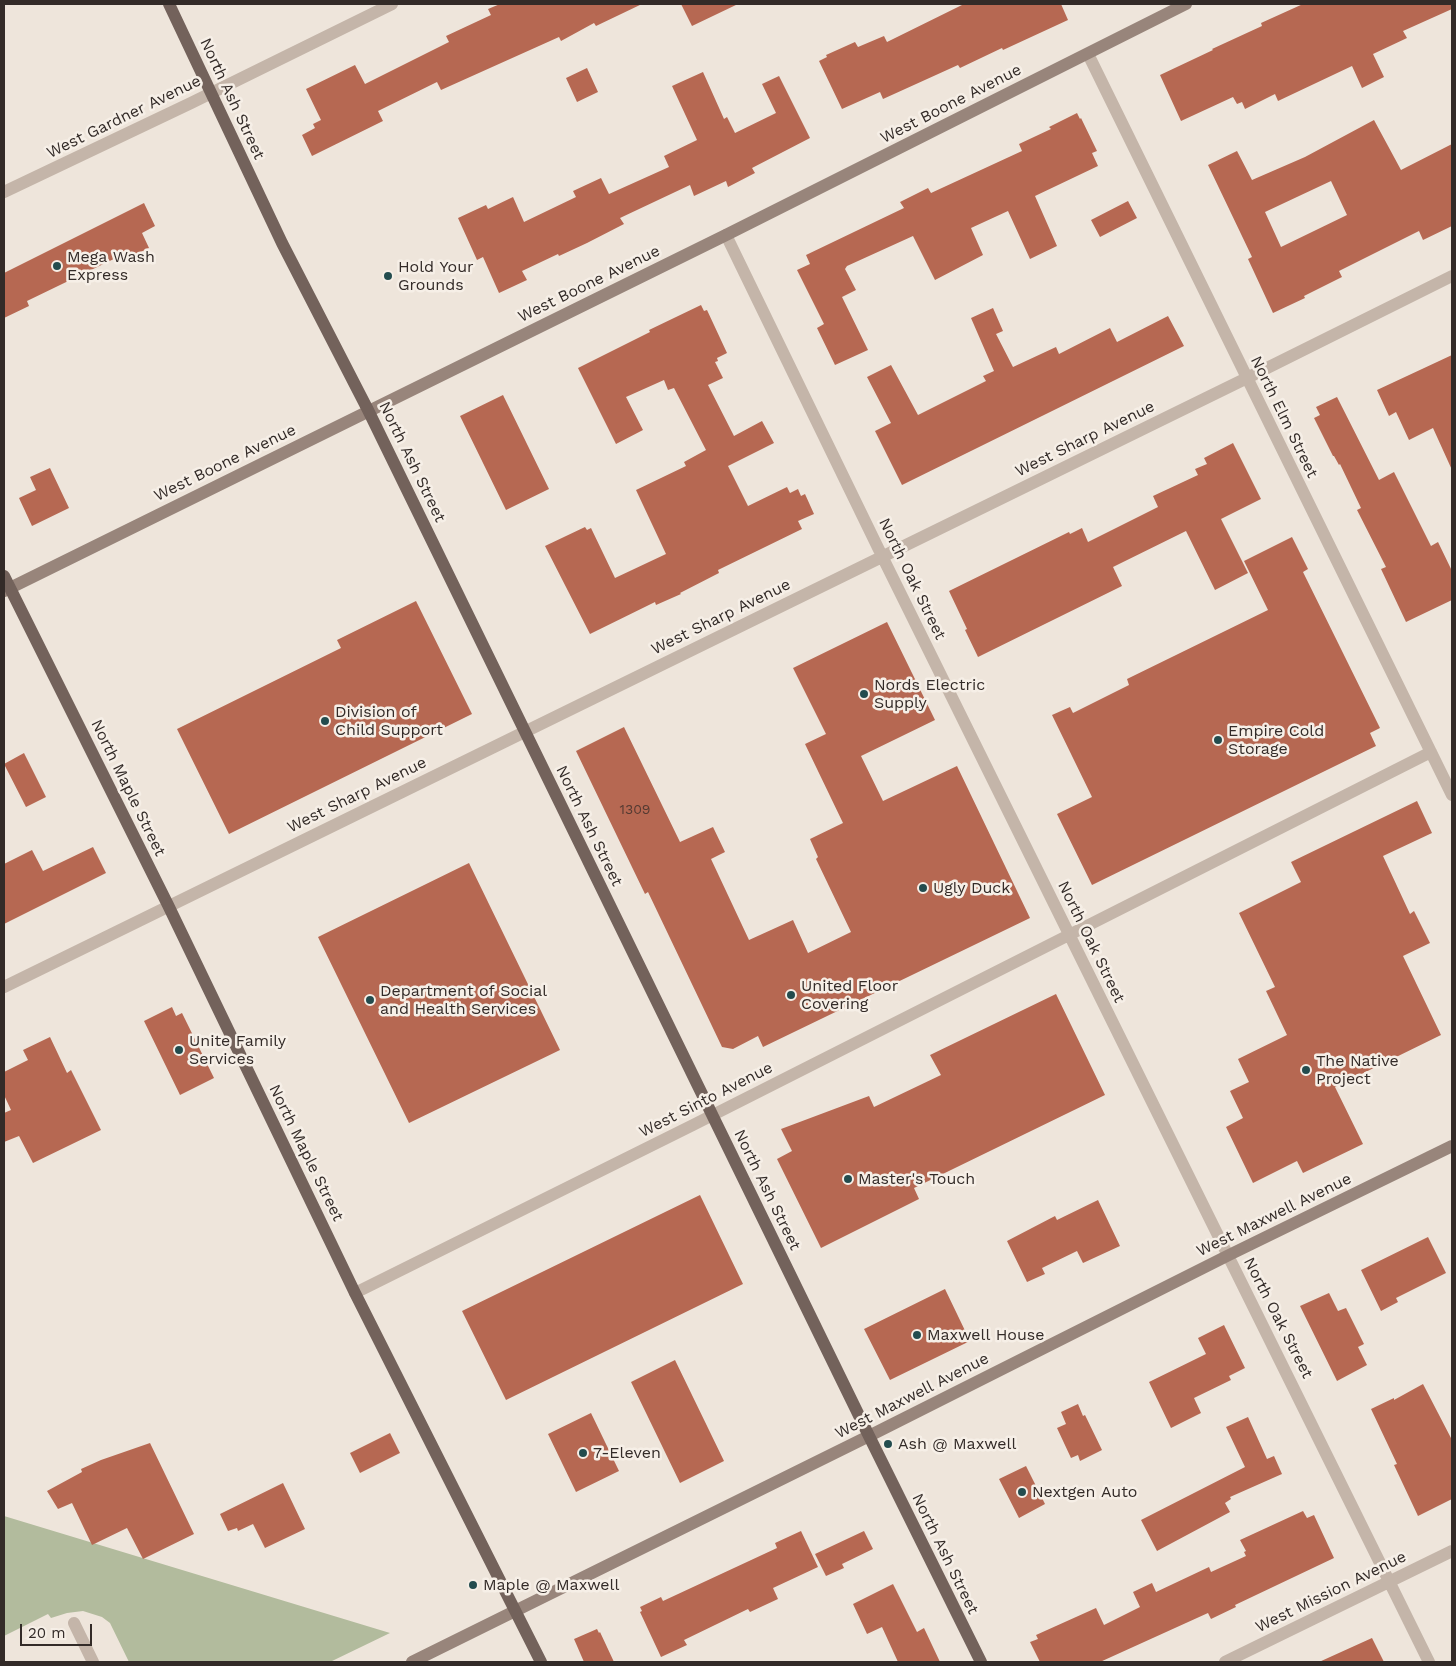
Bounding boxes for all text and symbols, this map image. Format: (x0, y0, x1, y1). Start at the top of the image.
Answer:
street label: North Ash Street (195, 35, 269, 163)
street label: West Boone Avenue (877, 60, 1025, 148)
street label: West Gardner Avenue (44, 71, 204, 163)
street label: West Boone Avenue (515, 241, 663, 327)
place label: Mega Wash Express (67, 247, 155, 285)
place label: Hold Your Grounds (398, 257, 474, 295)
marker: Mega Wash Express (51, 260, 63, 272)
marker: Hold Your Grounds (382, 270, 394, 282)
street label: North Elm Street (1246, 353, 1322, 481)
street label: West Sharp Avenue (1012, 397, 1158, 481)
street label: North Ash Street (374, 399, 450, 525)
street label: West Boone Avenue (151, 420, 299, 506)
street label: North Oak Street (874, 515, 950, 643)
street label: West Sharp Avenue (648, 575, 794, 659)
place label: Nords Electric Supply (874, 675, 985, 713)
marker: Nords Electric Supply (858, 688, 870, 700)
place label: Division of Child Support (335, 702, 443, 740)
marker: Division of Child Support (319, 715, 331, 727)
street label: North Maple Street (87, 717, 169, 859)
place label: Empire Cold Storage (1228, 721, 1324, 759)
marker: Empire Cold Storage (1212, 734, 1224, 746)
street label: West Sharp Avenue (284, 753, 430, 837)
street label: North Ash Street (551, 763, 627, 889)
house number: 1309 (620, 802, 650, 818)
place label: Ugly Duck (933, 878, 1010, 898)
street label: North Oak Street (1053, 878, 1129, 1006)
marker: Ugly Duck (917, 882, 929, 894)
place label: United Floor Covering (801, 976, 898, 1014)
place label: Department of Social and Health Services (380, 981, 547, 1019)
marker: United Floor Covering (785, 989, 797, 1001)
marker: Department of Social and Health Services (364, 994, 376, 1006)
place label: Unite Family Services (189, 1031, 286, 1069)
marker: Unite Family Services (173, 1044, 185, 1056)
place label: The Native Project (1316, 1051, 1399, 1089)
street label: West Sinto Avenue (636, 1058, 776, 1142)
marker: The Native Project (1300, 1064, 1312, 1076)
street label: North Maple Street (265, 1082, 347, 1224)
street label: North Ash Street (729, 1127, 805, 1253)
place label: Master's Touch (858, 1169, 975, 1189)
street label: West Maxwell Avenue (1193, 1169, 1355, 1261)
marker: Master's Touch (842, 1173, 854, 1185)
street label: North Oak Street (1239, 1254, 1317, 1382)
place label: Maxwell House (927, 1325, 1045, 1345)
marker: Maxwell House (911, 1329, 923, 1341)
street label: West Maxwell Avenue (832, 1349, 992, 1443)
place label: Ash @ Maxwell (898, 1434, 1016, 1454)
marker: Ash @ Maxwell (882, 1438, 894, 1450)
place label: 7-Eleven (593, 1443, 661, 1463)
marker: 7-Eleven (577, 1447, 589, 1459)
place label: Nextgen Auto (1032, 1482, 1137, 1502)
marker: Nextgen Auto (1016, 1486, 1028, 1498)
street label: North Ash Street (907, 1491, 983, 1617)
street label: West Mission Avenue (1253, 1547, 1409, 1637)
place label: Maple @ Maxwell (483, 1575, 619, 1595)
marker: Maple @ Maxwell (467, 1579, 479, 1591)
scale bar (22, 1614, 95, 1646)
text: 20 m (28, 1624, 66, 1642)

